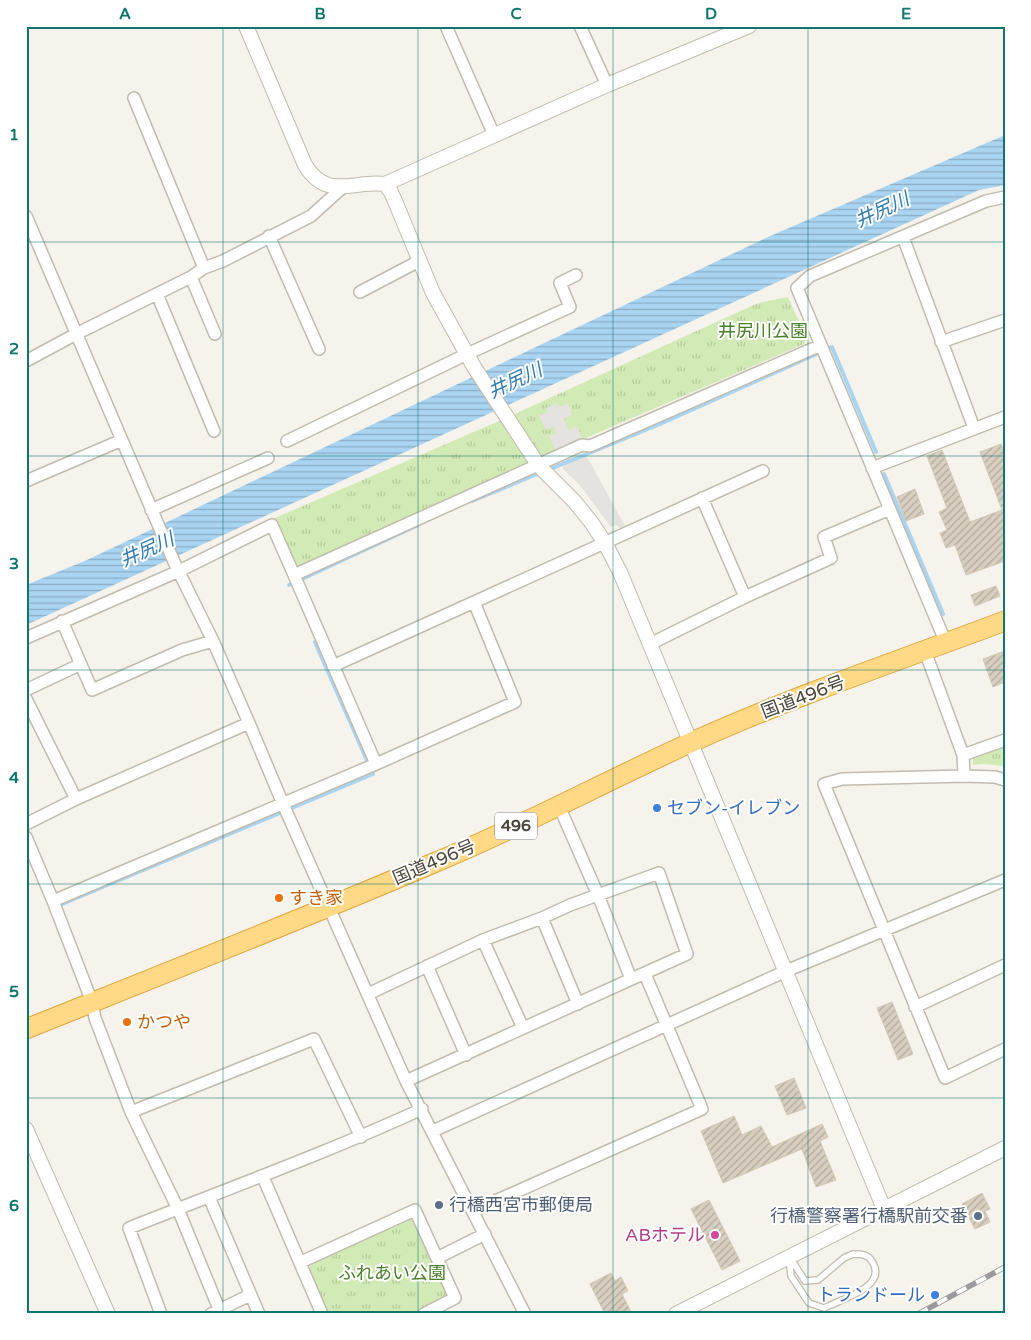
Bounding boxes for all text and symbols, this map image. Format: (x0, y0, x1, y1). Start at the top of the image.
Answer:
text: A (119, 4, 131, 24)
text: B (314, 4, 326, 24)
text: C (510, 4, 522, 24)
text: D (705, 4, 717, 24)
text: E (901, 4, 911, 24)
text: 1 (9, 125, 19, 145)
water label: 井尻川 (852, 187, 914, 232)
park label: 井尻川公園 (718, 320, 808, 342)
text: 2 (9, 339, 19, 359)
water label: 井尻川 (485, 358, 547, 403)
water label: 井尻川 (116, 528, 179, 572)
text: 3 (9, 554, 19, 574)
street label: 国道496号 (758, 671, 848, 723)
text: 4 (9, 768, 19, 788)
place label: セブン-イレブン (667, 797, 800, 819)
marker: セブン-イレブン (651, 802, 663, 814)
road number: 496 (495, 812, 537, 839)
street label: 国道496号 (389, 835, 479, 889)
place label: すき家 (289, 887, 343, 909)
marker: すき家 (273, 892, 285, 904)
text: 5 (9, 982, 19, 1002)
place label: かつや (137, 1011, 191, 1033)
marker: かつや (121, 1016, 133, 1028)
place label: 行橋西宮市郵便局 (449, 1194, 593, 1216)
text: 6 (9, 1196, 19, 1216)
marker: 行橋西宮市郵便局 (433, 1199, 445, 1211)
place label: 行橋警察署行橋駅前交番 (770, 1205, 968, 1227)
marker: 行橋警察署行橋駅前交番 (972, 1210, 984, 1222)
place label: ABホテル (625, 1224, 705, 1246)
marker: ABホテル (709, 1229, 721, 1241)
park label: ふれあい公園 (338, 1262, 446, 1284)
place label: トランドール (817, 1284, 925, 1306)
marker: トランドール (929, 1289, 941, 1301)

